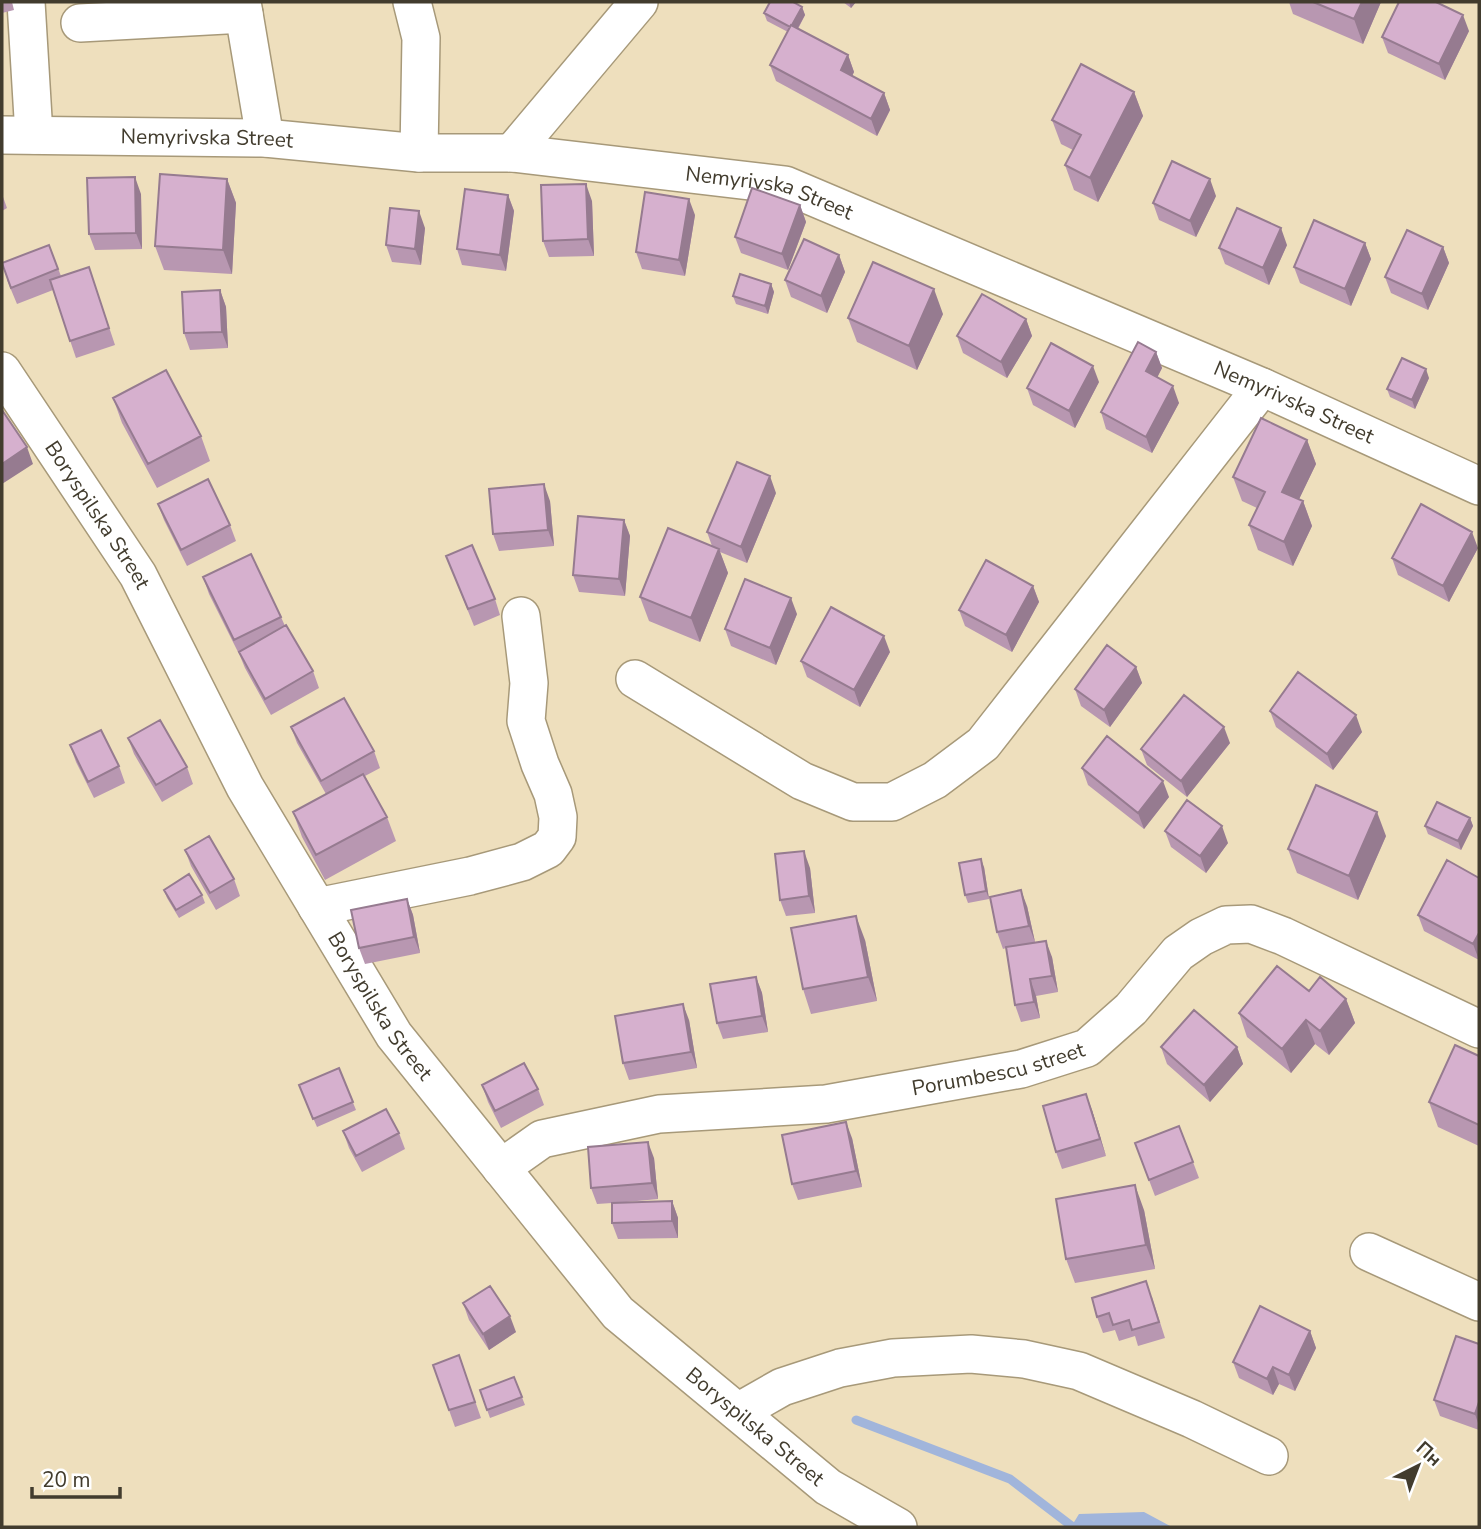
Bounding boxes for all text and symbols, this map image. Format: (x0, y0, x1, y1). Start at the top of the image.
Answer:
street label: Nemyrivska Street (120, 122, 295, 155)
street label: Nemyrivska Street (684, 159, 858, 227)
street label: Nemyrivska Street (1210, 354, 1379, 451)
street label: Boryspilska Street (38, 435, 157, 594)
street label: Boryspilska Street (321, 926, 439, 1087)
street label: Porumbescu street (910, 1035, 1089, 1102)
street label: Boryspilska Street (680, 1361, 831, 1493)
north arrow (1383, 1431, 1453, 1501)
text: Пн (1410, 1436, 1447, 1473)
scale bar (32, 1456, 119, 1500)
text: 20 m (42, 1466, 91, 1494)

